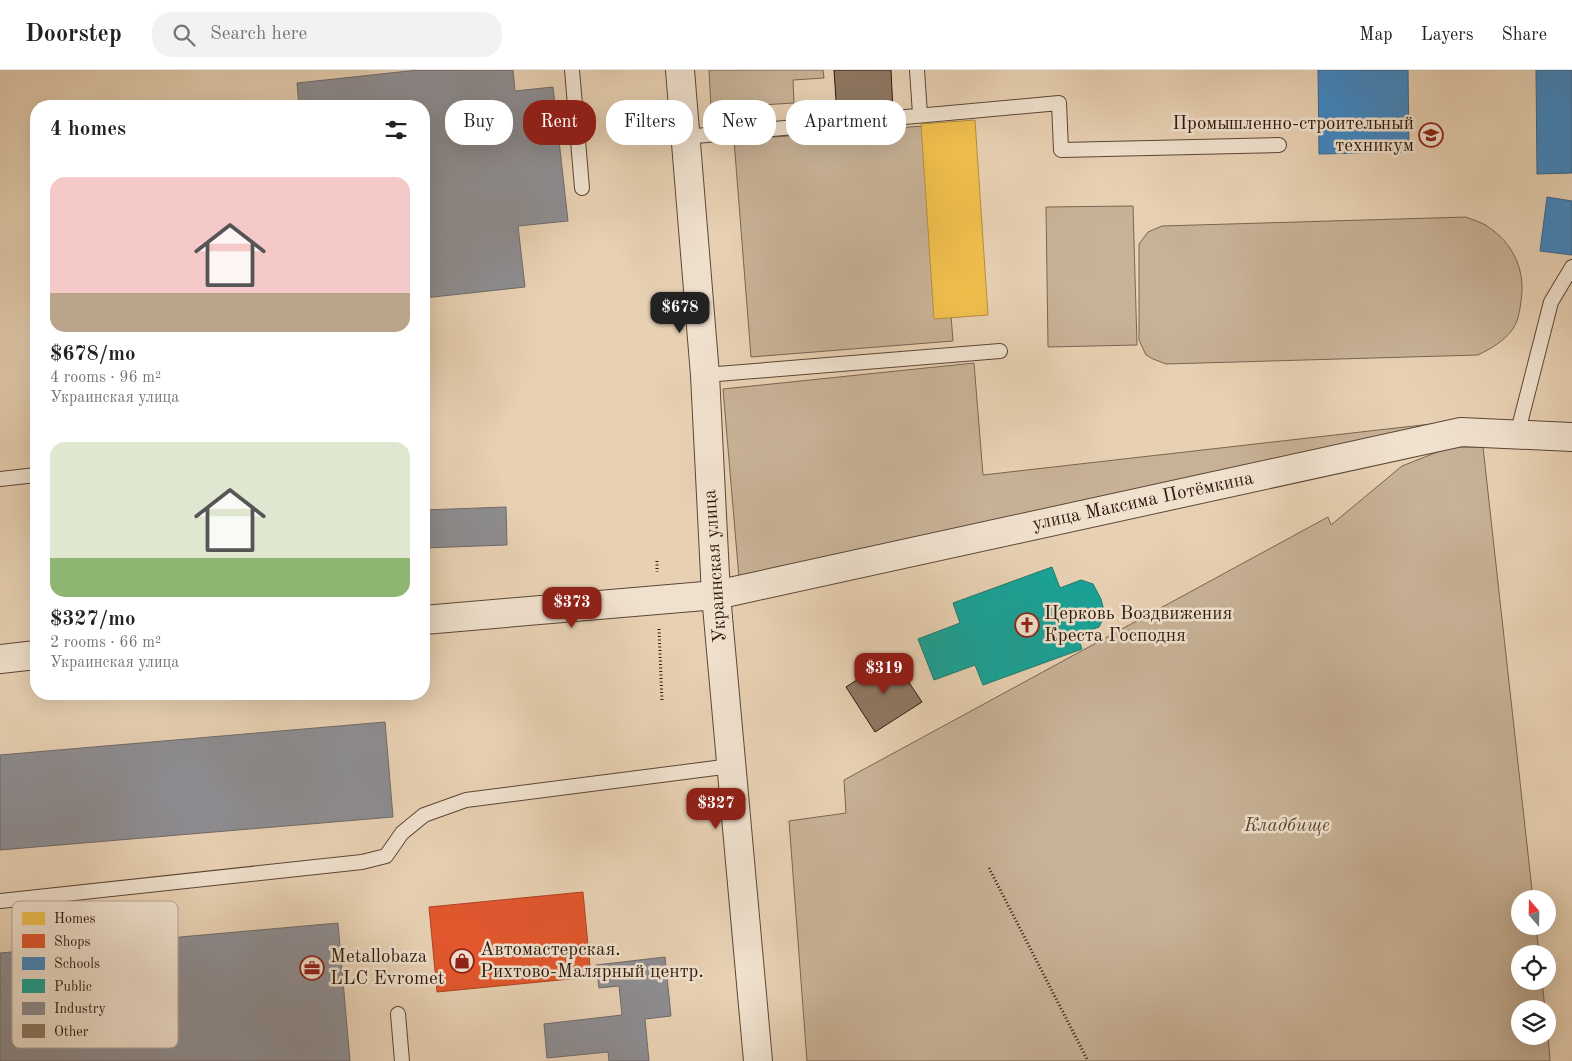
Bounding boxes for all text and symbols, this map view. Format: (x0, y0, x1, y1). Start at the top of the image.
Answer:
search box (152, 12, 502, 57)
icon: search (170, 21, 198, 49)
text: Doorstep (25, 23, 122, 47)
text: Search here (210, 25, 307, 44)
text: Map (1359, 26, 1393, 44)
text: Layers (1421, 26, 1473, 44)
text: Share (1501, 26, 1547, 44)
chip: Buy (445, 100, 513, 145)
chip: Rent (523, 100, 596, 145)
chip: Filters (606, 100, 693, 145)
chip: New (703, 100, 776, 145)
chip: Apartment (786, 100, 906, 145)
place label: Промышленно-строительный техникум (1172, 115, 1414, 156)
icon: filters (382, 116, 410, 144)
text: 4 homes (50, 119, 126, 140)
school or university icon: Промышленно-строительный техникум (1418, 122, 1444, 148)
icon: home (185, 210, 275, 300)
pin: $678 (650, 292, 710, 334)
text: $678 (661, 300, 699, 316)
text: $678/mo (50, 344, 136, 365)
text: 4 rooms · 96 m² (50, 370, 161, 386)
text: Украинская улица (50, 390, 179, 406)
street label: улица Максима Потёмкина (1031, 469, 1256, 535)
icon: home (185, 475, 275, 565)
street label: Украинская улица (701, 488, 731, 643)
pin: $373 (542, 586, 602, 629)
text: $373 (553, 595, 591, 611)
place label: Церковь Воздвижения Креста Господня (1044, 605, 1232, 646)
text: $327/mo (50, 609, 136, 630)
church icon: Церковь Воздвижения Креста Господня (1014, 612, 1040, 638)
text: 2 rooms · 66 m² (50, 635, 161, 651)
pin: $319 (854, 652, 914, 695)
text: Украинская улица (50, 655, 179, 671)
text: $319 (865, 661, 903, 677)
pin: $327 (686, 788, 746, 830)
text: $327 (697, 796, 735, 812)
park label: Кладбище (1243, 816, 1330, 836)
north arrow (1511, 890, 1556, 935)
map controls (1511, 890, 1556, 1045)
legend (12, 901, 178, 1048)
text: Homes (54, 912, 96, 926)
text: Shops (54, 935, 91, 949)
place label: Автомастерская. Рихтово-Малярный центр. (480, 941, 704, 982)
button: locate (1511, 945, 1556, 990)
place label: Metallobaza LLC Evromet (330, 948, 444, 989)
shop icon: Автомастерская. Рихтово-Малярный центр. (449, 948, 475, 974)
office icon: Metallobaza LLC Evromet (299, 955, 325, 981)
text: Schools (54, 957, 100, 971)
text: Public (54, 980, 92, 994)
button: layers (1511, 1000, 1556, 1045)
text: Industry (54, 1002, 107, 1016)
text: Other (54, 1025, 89, 1039)

